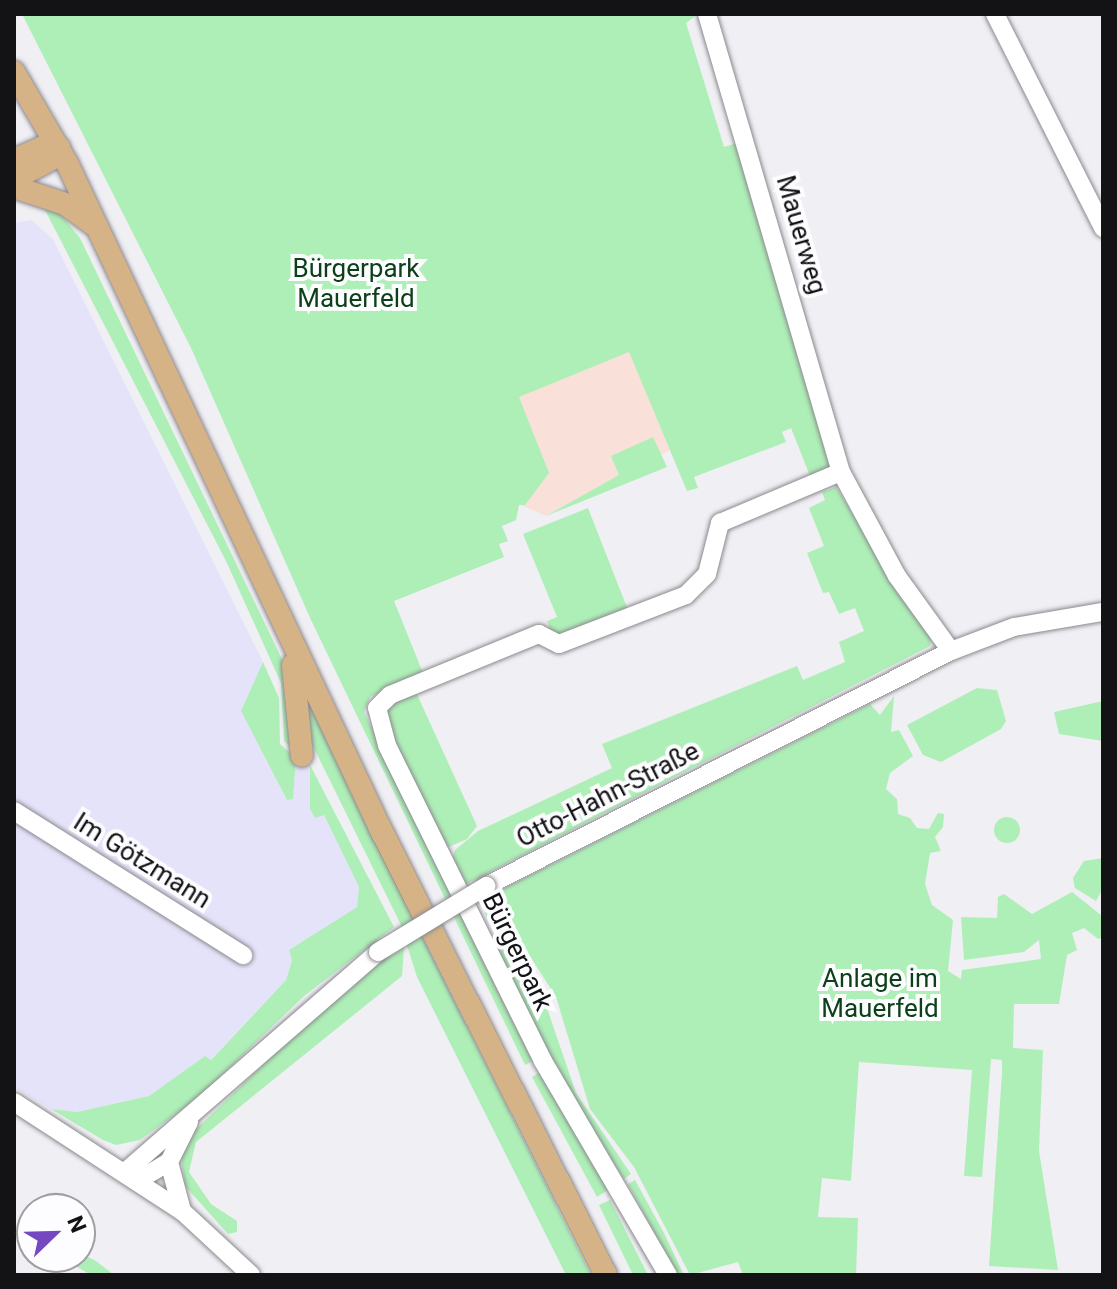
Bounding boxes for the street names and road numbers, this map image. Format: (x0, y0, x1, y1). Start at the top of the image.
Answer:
street label: Mauerweg (769, 172, 833, 298)
street label: Otto-Hahn-Straße (511, 736, 705, 854)
street label: Im Götzmann (68, 806, 216, 916)
street label: Bürgerpark (475, 888, 559, 1016)

